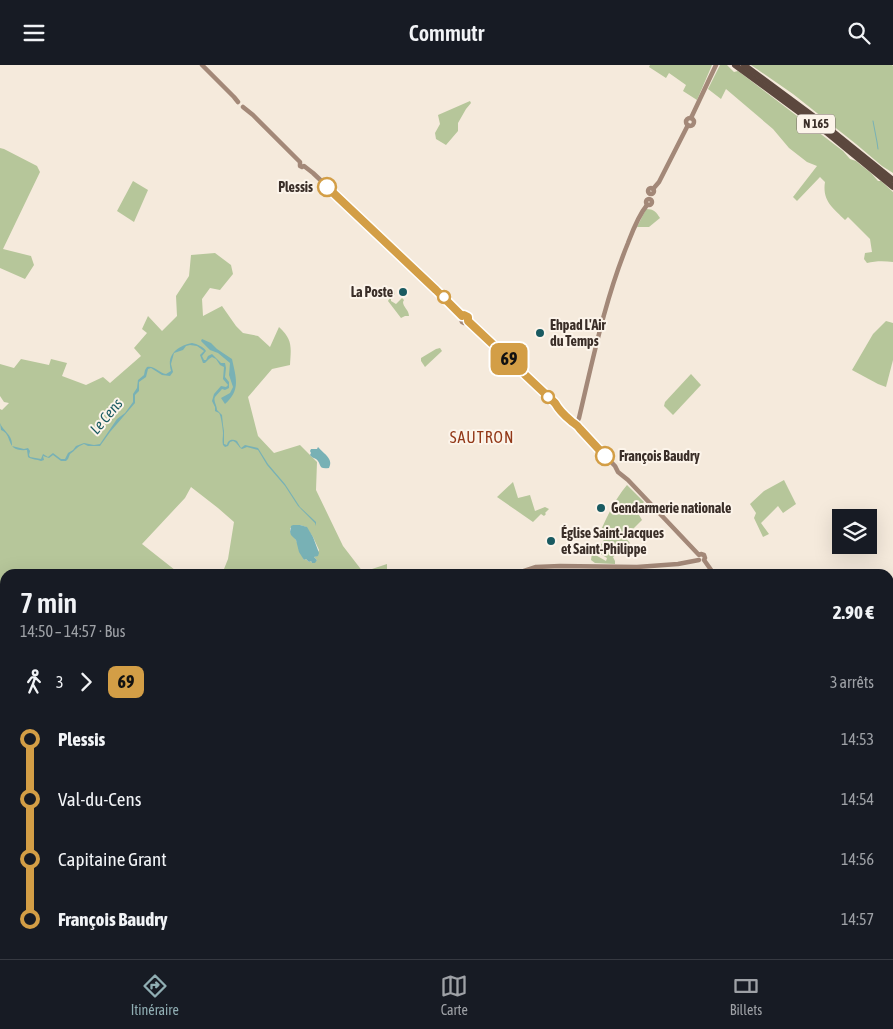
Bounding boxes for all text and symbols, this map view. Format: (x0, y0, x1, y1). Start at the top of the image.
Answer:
icon: menu (20, 19, 48, 47)
icon: search (845, 19, 873, 47)
text: Commutr (409, 20, 484, 46)
road number: N 165 (797, 115, 835, 133)
marker: Plessis (317, 177, 337, 197)
place label: Plessis (278, 179, 313, 195)
place label: La Poste (351, 284, 393, 300)
marker: La Poste (397, 286, 409, 298)
unlabelled marker (437, 290, 451, 304)
place label: Ehpad L'Air du Temps (550, 317, 607, 349)
marker: Ehpad L'Air du Temps (534, 327, 546, 339)
line badge: 69 (486, 343, 532, 375)
text: 69 (501, 348, 517, 369)
unlabelled marker (541, 390, 555, 404)
water label: Le Cens (86, 395, 126, 437)
district label: SAUTRON (450, 428, 514, 446)
marker: François Baudry (595, 446, 615, 466)
place label: François Baudry (619, 448, 700, 464)
place label: Gendarmerie nationale (611, 500, 731, 516)
marker: Gendarmerie nationale (595, 502, 607, 514)
map controls (832, 509, 877, 554)
button: layers (832, 509, 877, 554)
place label: Église Saint-Jacques et Saint-Philippe (561, 525, 664, 557)
marker: Église Saint-Jacques et Saint-Philippe (545, 535, 557, 547)
text: 7 min (20, 587, 77, 619)
text: 2.90 € (833, 601, 874, 623)
text: 14:50 – 14:57 · Bus (20, 622, 125, 640)
icon: walk (20, 668, 48, 696)
icon: forward (72, 668, 100, 696)
text: 69 (118, 671, 134, 692)
text: 3 (56, 673, 64, 691)
text: 3 arrêts (830, 673, 874, 691)
text: Plessis (58, 728, 105, 750)
text: 14:53 (841, 730, 874, 748)
text: Val-du-Cens (58, 788, 141, 810)
text: 14:54 (841, 790, 874, 808)
text: Capitaine Grant (58, 848, 167, 870)
text: 14:56 (841, 850, 874, 868)
text: François Baudry (58, 908, 168, 930)
text: 14:57 (841, 910, 874, 928)
tab: Itinéraire (131, 972, 179, 1018)
tab: Carte (440, 972, 468, 1018)
tab: Billets (730, 972, 762, 1018)

